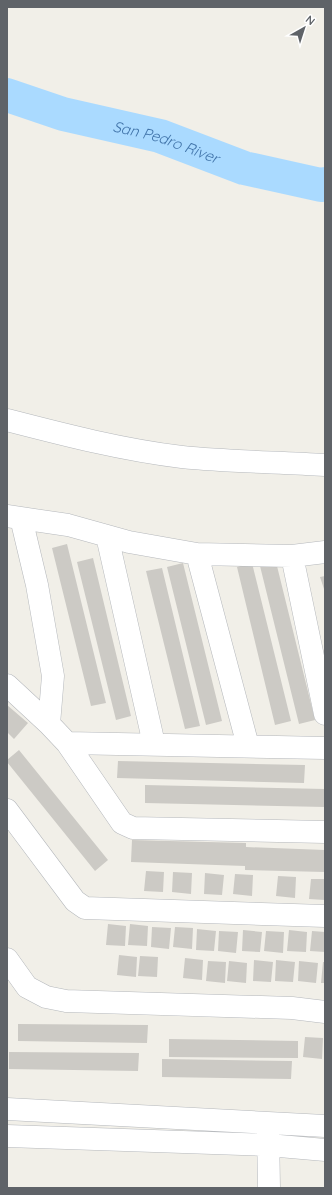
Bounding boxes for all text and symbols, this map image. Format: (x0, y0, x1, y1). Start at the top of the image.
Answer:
north arrow (284, 8, 324, 48)
text: N (303, 12, 318, 28)
water label: San Pedro River (111, 116, 224, 168)

